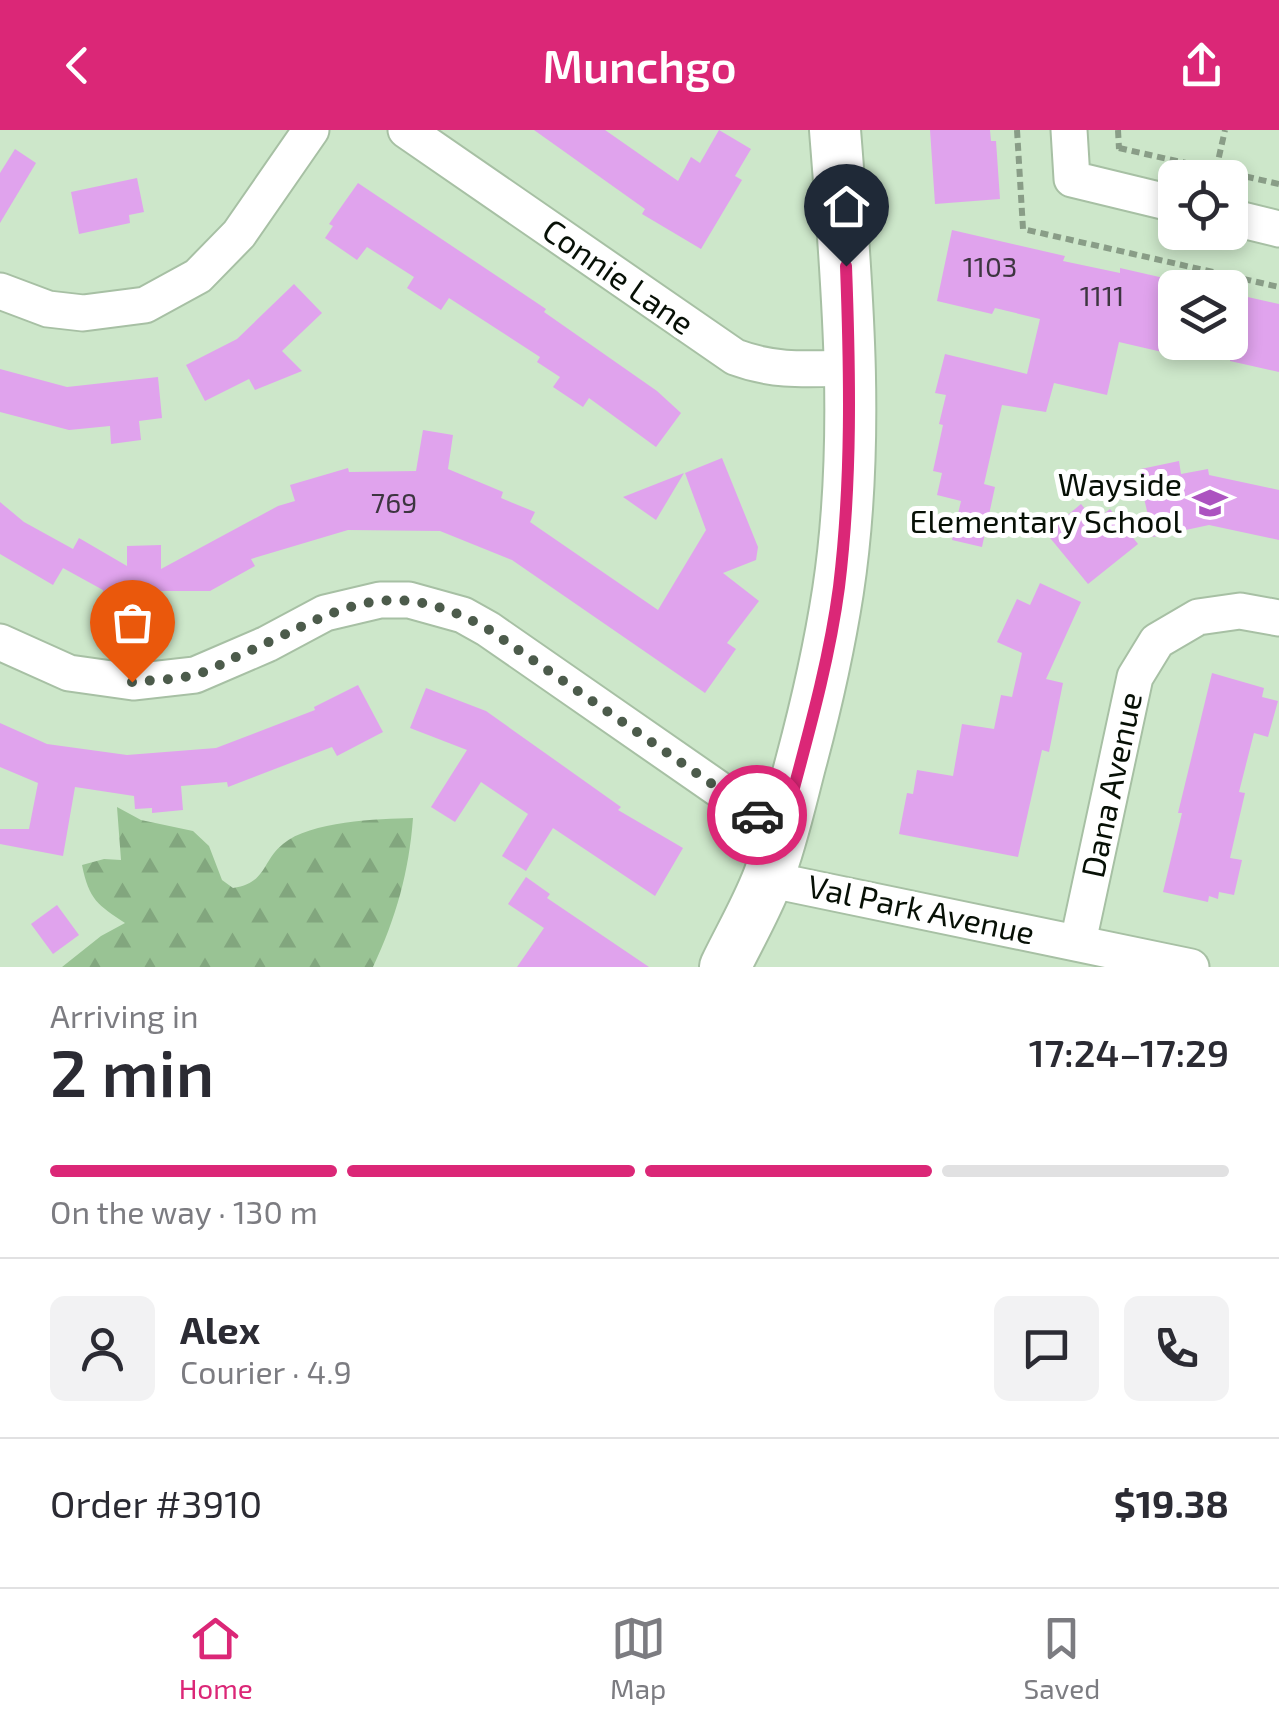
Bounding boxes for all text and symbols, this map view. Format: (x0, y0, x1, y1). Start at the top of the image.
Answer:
icon: back (50, 38, 105, 93)
text: Munchgo (542, 38, 737, 92)
icon: share (1174, 38, 1229, 93)
map controls (1158, 160, 1248, 360)
button: locate (1158, 160, 1248, 250)
pin (804, 164, 889, 267)
icon: home (819, 179, 874, 234)
street label: Connie Lane (536, 209, 702, 341)
house number: 1103 (963, 249, 1017, 283)
button: layers (1158, 270, 1248, 360)
house number: 1111 (1080, 278, 1124, 312)
place label: Wayside Elementary School (910, 464, 1182, 539)
school or university icon: Wayside Elementary School (1191, 484, 1229, 522)
house number: 769 (371, 485, 417, 519)
pin (90, 580, 175, 683)
icon: bag (105, 595, 160, 650)
street label: Dana Avenue (1072, 688, 1148, 881)
courier (707, 765, 807, 865)
icon: car (730, 788, 785, 843)
street label: Val Park Avenue (805, 865, 1038, 951)
text: Arriving in (50, 996, 199, 1034)
text: 17:24–17:29 (1029, 1029, 1229, 1075)
text: 2 min (50, 1032, 214, 1110)
text: On the way · 130 m (50, 1192, 318, 1230)
button: person (50, 1296, 155, 1401)
button: chat (994, 1296, 1099, 1401)
button: phone (1124, 1296, 1229, 1401)
text: Alex (180, 1306, 260, 1352)
text: Courier · 4.9 (180, 1352, 352, 1390)
text: Order #3910 (50, 1480, 262, 1526)
text: $19.38 (1114, 1480, 1229, 1526)
tab: Home (179, 1611, 253, 1705)
tab: Map (610, 1611, 666, 1705)
tab: Saved (1024, 1611, 1100, 1705)

